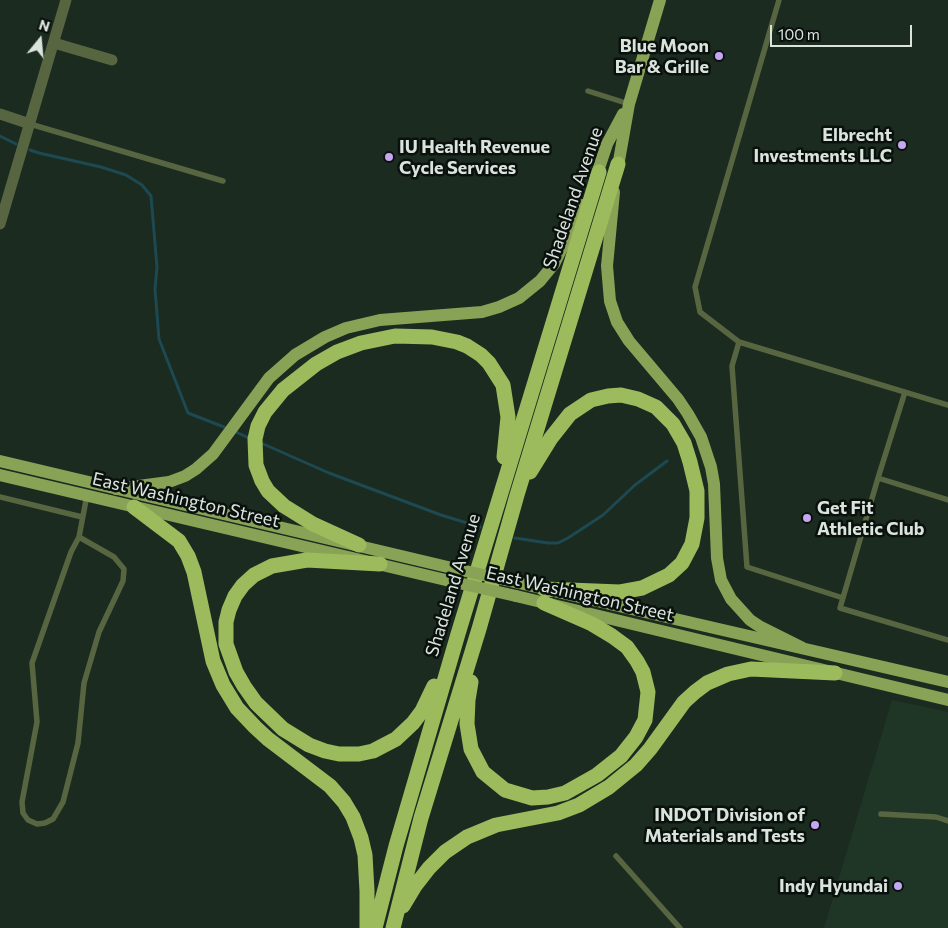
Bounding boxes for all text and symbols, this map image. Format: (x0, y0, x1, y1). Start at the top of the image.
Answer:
north arrow (15, 15, 65, 65)
scale bar (773, 15, 916, 47)
text: N (37, 16, 52, 35)
text: 100 m (778, 25, 820, 43)
place label: Blue Moon Bar & Grille (615, 35, 709, 78)
marker: Blue Moon Bar & Grille (713, 50, 725, 62)
street label: Shadeland Avenue (539, 124, 607, 272)
place label: Elbrecht Investments LLC (753, 124, 892, 166)
place label: IU Health Revenue Cycle Services (399, 136, 550, 178)
marker: Elbrecht Investments LLC (896, 139, 908, 151)
marker: IU Health Revenue Cycle Services (383, 151, 395, 163)
street label: East Washington Street (90, 468, 282, 532)
place label: Get Fit Athletic Club (817, 497, 924, 540)
street label: Shadeland Avenue (421, 511, 485, 659)
marker: Get Fit Athletic Club (801, 512, 813, 524)
street label: East Washington Street (484, 562, 676, 626)
place label: INDOT Division of Materials and Tests (645, 804, 805, 846)
marker: INDOT Division of Materials and Tests (809, 819, 821, 831)
place label: Indy Hyundai (779, 875, 888, 897)
marker: Indy Hyundai (892, 880, 904, 892)

